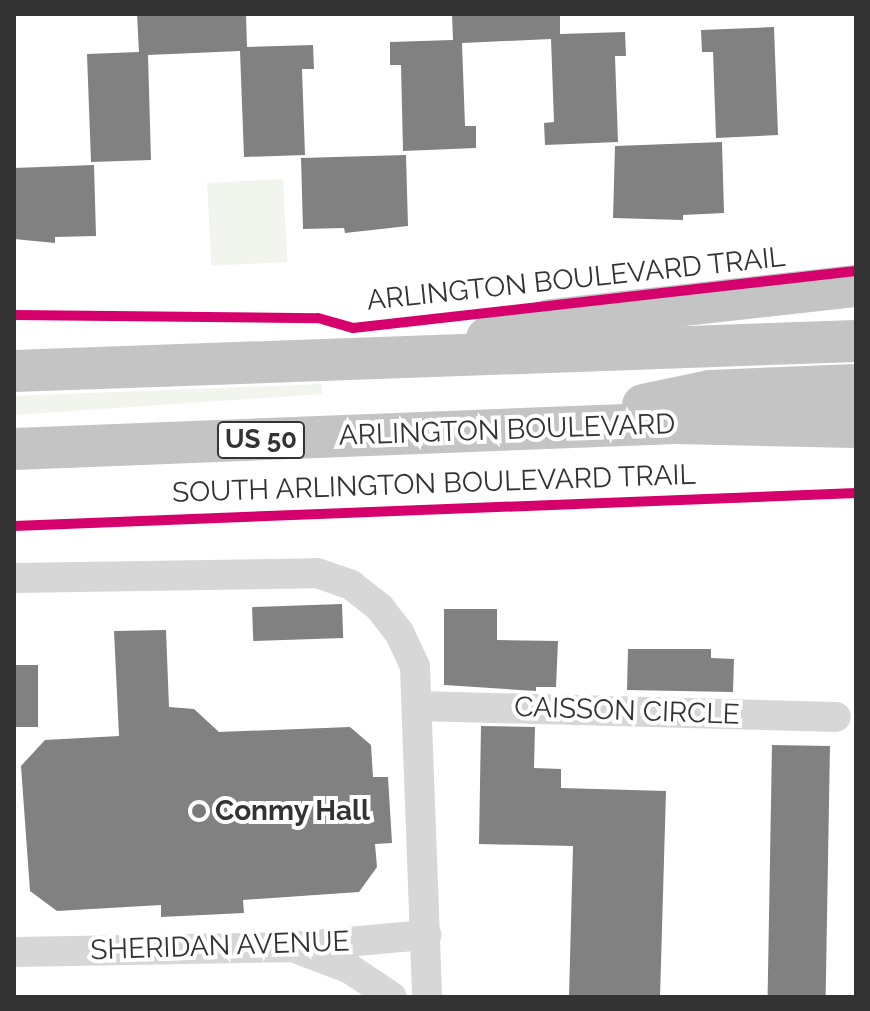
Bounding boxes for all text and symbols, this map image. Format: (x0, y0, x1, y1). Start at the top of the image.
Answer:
street label: ARLINGTON BOULEVARD TRAIL (365, 240, 787, 318)
street label: ARLINGTON BOULEVARD (338, 407, 676, 453)
road number: US 50 (215, 418, 307, 462)
street label: SOUTH ARLINGTON BOULEVARD TRAIL (171, 458, 697, 510)
street label: CAISSON CIRCLE (514, 690, 740, 732)
place label: Conmy Hall (215, 794, 370, 828)
marker: Conmy Hall (190, 802, 208, 820)
street label: SHERIDAN AVENUE (89, 925, 351, 967)

